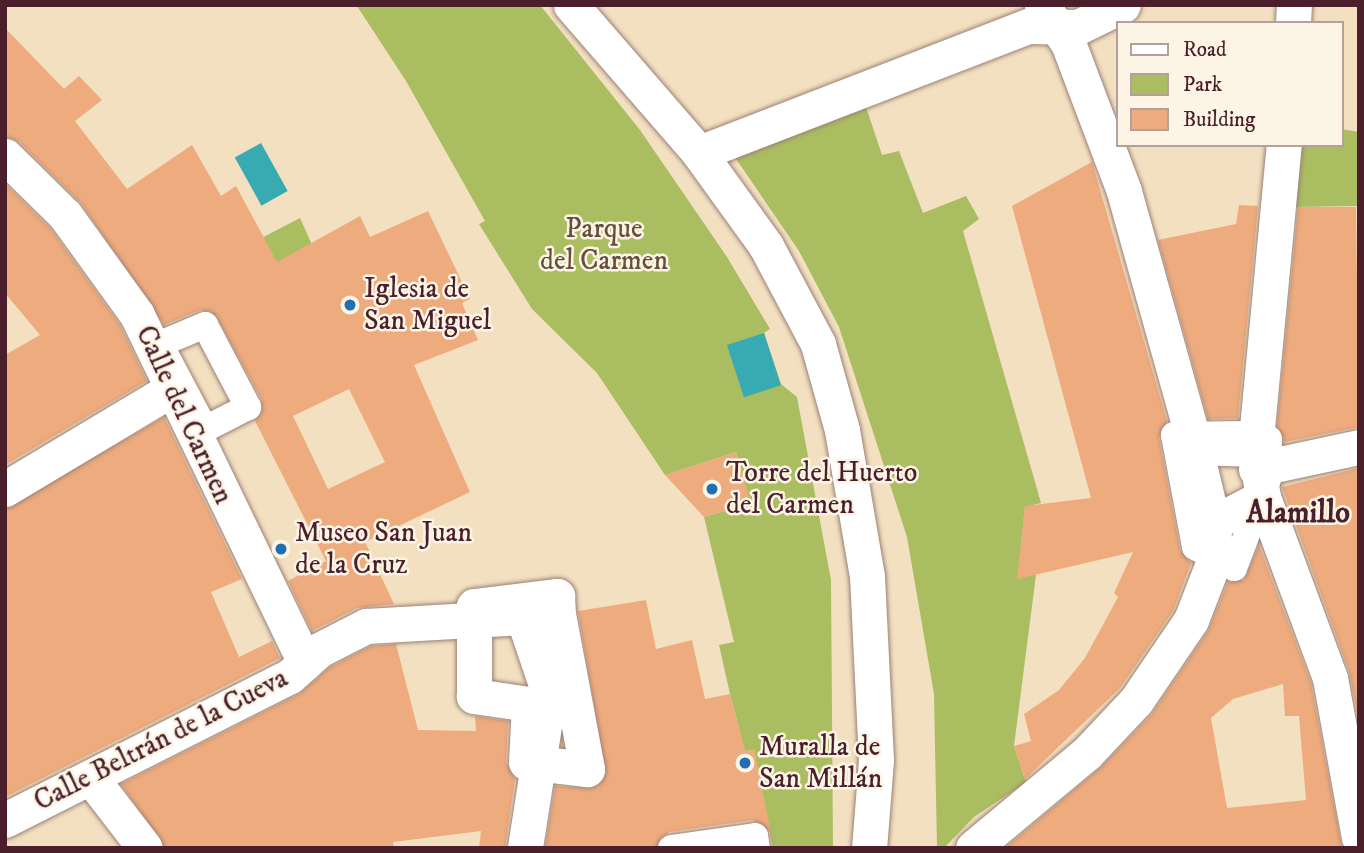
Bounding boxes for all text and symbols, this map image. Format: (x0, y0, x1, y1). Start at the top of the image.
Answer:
legend (1116, 21, 1343, 147)
text: Road (1183, 37, 1227, 63)
text: Park (1183, 72, 1222, 98)
text: Building (1183, 107, 1255, 133)
park label: Parque del Carmen (540, 212, 668, 278)
place label: Iglesia de San Miguel (364, 272, 491, 338)
marker: Iglesia de San Miguel (342, 297, 358, 313)
street label: Calle del Carmen (128, 320, 240, 510)
place label: Torre del Huerto del Carmen (726, 456, 917, 522)
marker: Torre del Huerto del Carmen (704, 481, 720, 497)
district label: Alamillo (1246, 496, 1350, 532)
place label: Museo San Juan de la Cruz (295, 516, 472, 582)
marker: Museo San Juan de la Cruz (273, 541, 289, 557)
street label: Calle Beltrán de la Cueva (29, 661, 293, 819)
place label: Muralla de San Millán (759, 730, 882, 796)
marker: Muralla de San Millán (737, 755, 753, 771)

